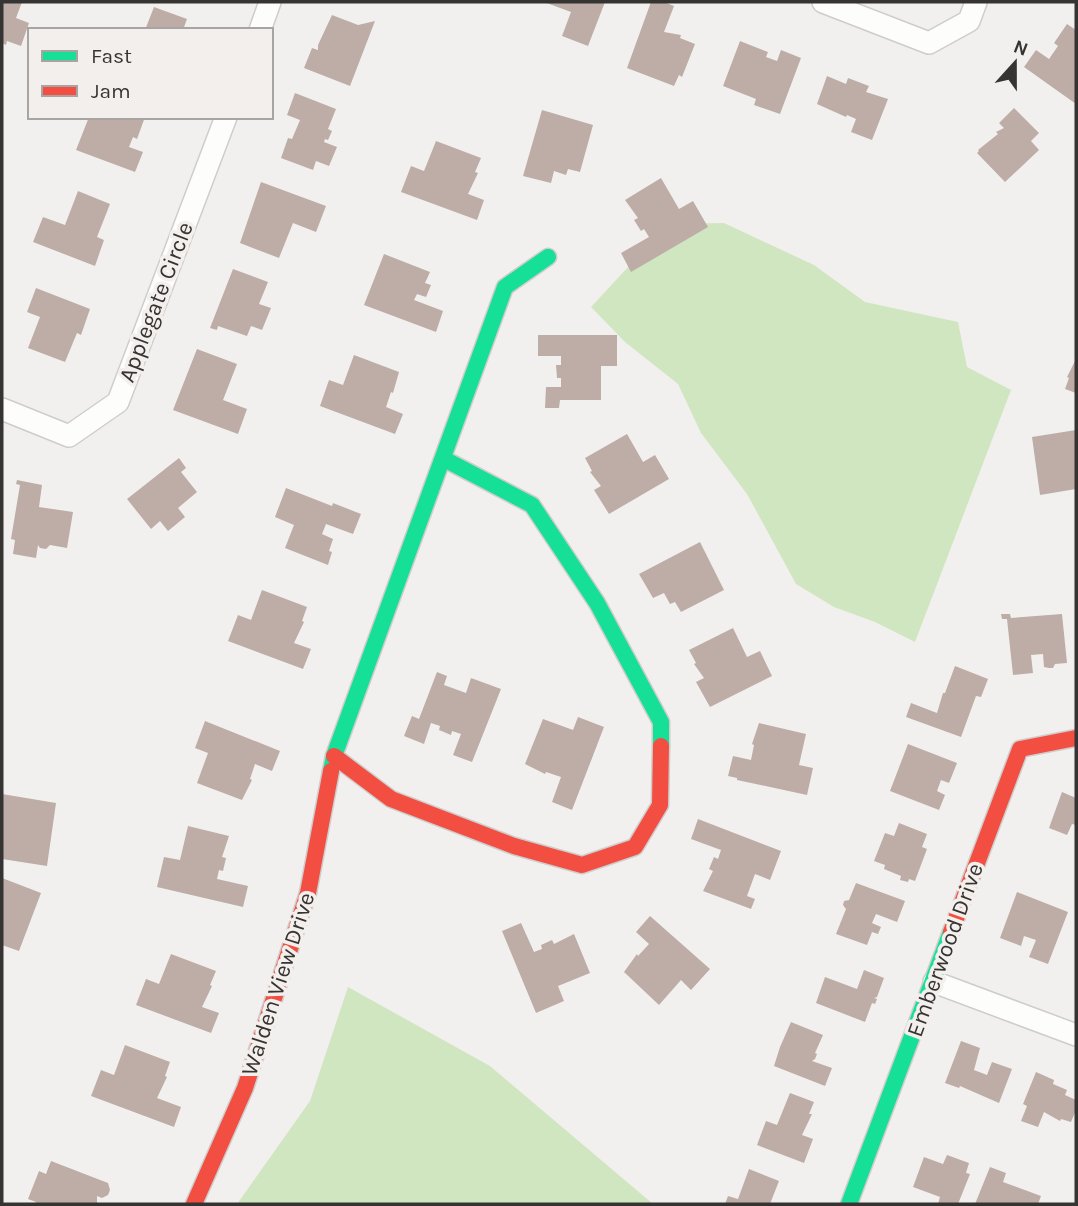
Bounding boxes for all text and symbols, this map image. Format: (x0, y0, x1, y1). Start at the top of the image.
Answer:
legend (28, 28, 273, 119)
north arrow (980, 28, 1050, 98)
text: N (1010, 35, 1031, 61)
text: Fast (91, 44, 132, 68)
text: Jam (91, 79, 131, 103)
street label: Applegate Circle (113, 218, 199, 386)
street label: Emberwood Drive (901, 859, 989, 1041)
street label: Walden View Drive (236, 889, 320, 1079)

